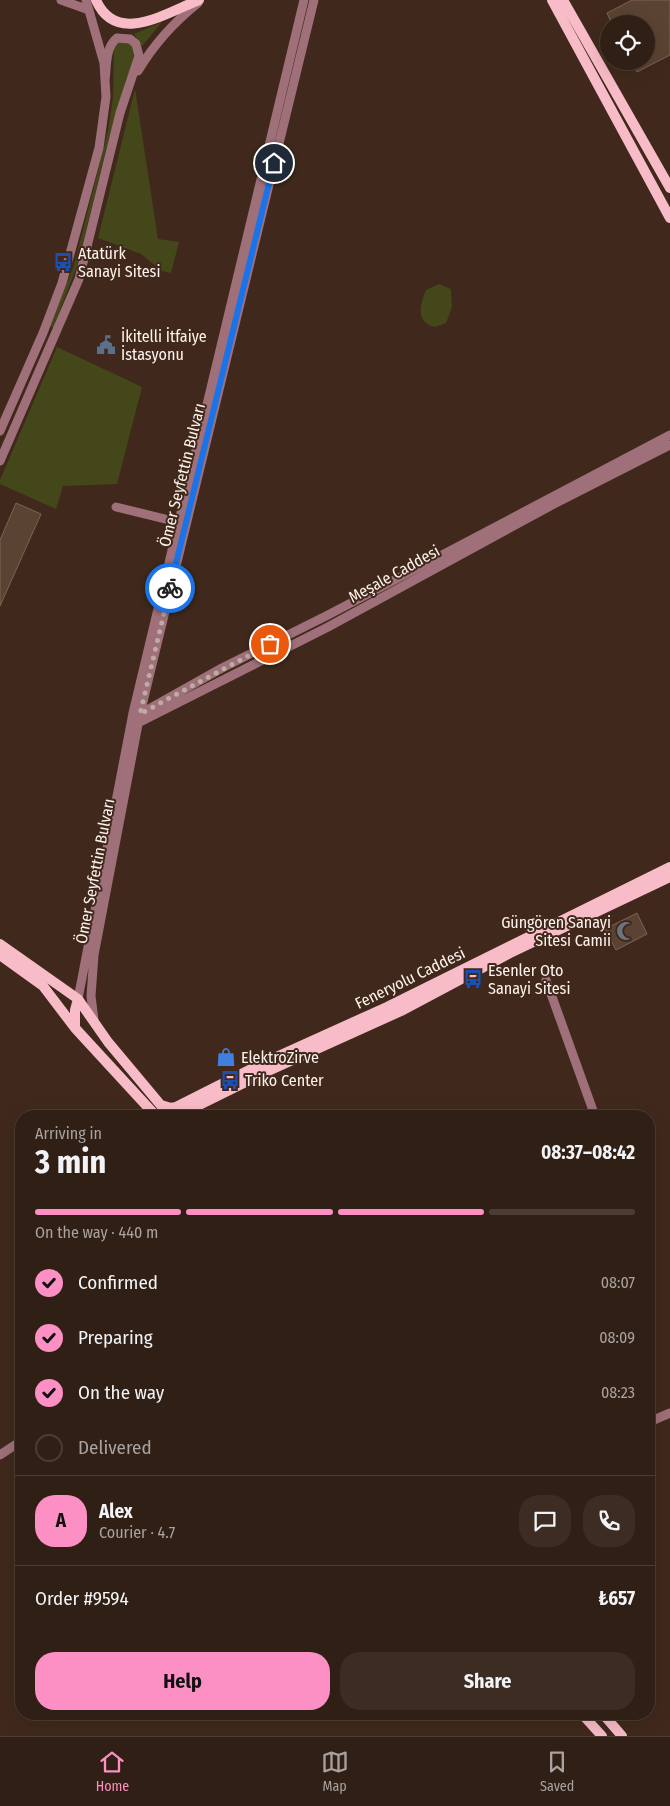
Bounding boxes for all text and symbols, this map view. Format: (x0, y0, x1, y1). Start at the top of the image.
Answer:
map controls (600, 15, 655, 70)
button: locate (600, 15, 655, 70)
pin (253, 142, 295, 184)
icon: home (260, 149, 288, 177)
place label: Atatürk Sanayi Sitesi (78, 244, 160, 281)
bus stop icon: Atatürk Sanayi Sitesi (52, 251, 74, 273)
place label: İkitelli İtfaiye İstasyonu (121, 327, 207, 364)
public building icon: İkitelli İtfaiye İstasyonu (95, 334, 117, 356)
street label: Ömer Seyfettin Bulvarı (155, 401, 209, 549)
street label: Meşale Caddesi (345, 541, 443, 607)
courier (145, 563, 195, 613)
icon: bike (156, 574, 184, 602)
pin (249, 623, 291, 665)
icon: bag (256, 630, 284, 658)
street label: Ömer Seyfettin Bulvarı (72, 797, 118, 945)
place label: Güngören Sanayi Sitesi Camii (501, 913, 611, 950)
mosque icon: Güngören Sanayi Sitesi Camii (615, 920, 637, 942)
street label: Feneryolu Caddesi (352, 943, 468, 1013)
place label: Esenler Oto Sanayi Sitesi (488, 961, 570, 998)
bus stop icon: Esenler Oto Sanayi Sitesi (462, 968, 484, 990)
shop icon: ElektroZirve (215, 1046, 237, 1068)
place label: ElektroZirve (241, 1048, 319, 1067)
bus stop icon: Triko Center (219, 1069, 241, 1091)
place label: Triko Center (245, 1071, 324, 1090)
text: Arriving in (35, 1124, 102, 1143)
text: 08:37–08:42 (541, 1141, 635, 1164)
text: 3 min (35, 1143, 106, 1181)
text: On the way · 440 m (35, 1223, 158, 1242)
icon: check (35, 1269, 63, 1297)
text: Confirmed (78, 1271, 158, 1294)
text: 08:07 (601, 1273, 635, 1292)
icon: check (35, 1324, 63, 1352)
text: Preparing (78, 1326, 153, 1349)
text: 08:09 (599, 1328, 635, 1347)
icon: check (35, 1379, 63, 1407)
text: On the way (78, 1381, 164, 1404)
text: 08:23 (601, 1383, 635, 1402)
text: Delivered (78, 1436, 152, 1459)
button: chat (519, 1495, 571, 1547)
button: phone (583, 1495, 635, 1547)
text: Alex (99, 1500, 133, 1523)
text: A (56, 1509, 66, 1532)
text: Courier · 4.7 (99, 1523, 175, 1542)
text: Order #9594 (35, 1587, 129, 1610)
text: ₺657 (598, 1587, 635, 1610)
button: Help (35, 1652, 330, 1710)
button: Share (340, 1652, 635, 1710)
tab: Home (96, 1748, 129, 1795)
tab: Map (321, 1748, 349, 1795)
tab: Saved (540, 1748, 574, 1795)

